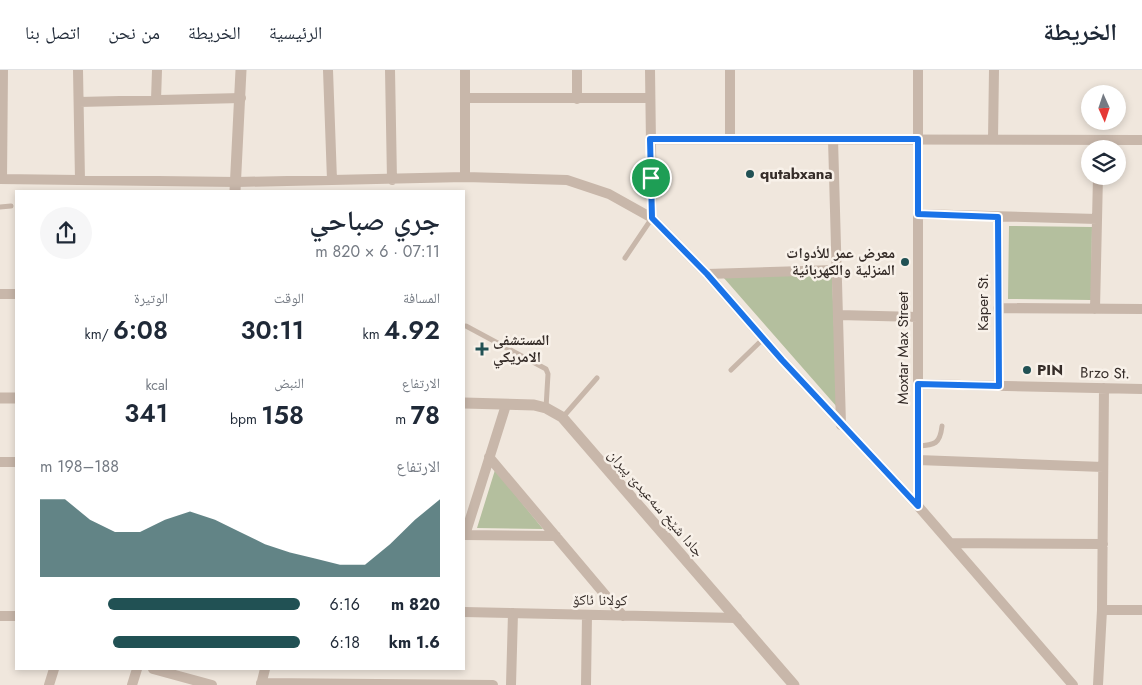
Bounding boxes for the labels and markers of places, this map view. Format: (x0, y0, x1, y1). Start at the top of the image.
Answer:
pin (630, 157, 672, 199)
place label: qutabxana (760, 163, 833, 185)
marker: qutabxana (744, 168, 756, 180)
place label: معرض عمر للأدوات المنزلية والكهربائية (786, 242, 895, 281)
marker: معرض عمر للأدوات المنزلية والكهربائية (899, 256, 911, 268)
place label: المستشفى الامريكي (493, 329, 550, 369)
marker: المستشفى الامريكي (475, 342, 489, 356)
place label: PIN (1037, 359, 1063, 381)
marker: PIN (1021, 364, 1033, 376)

